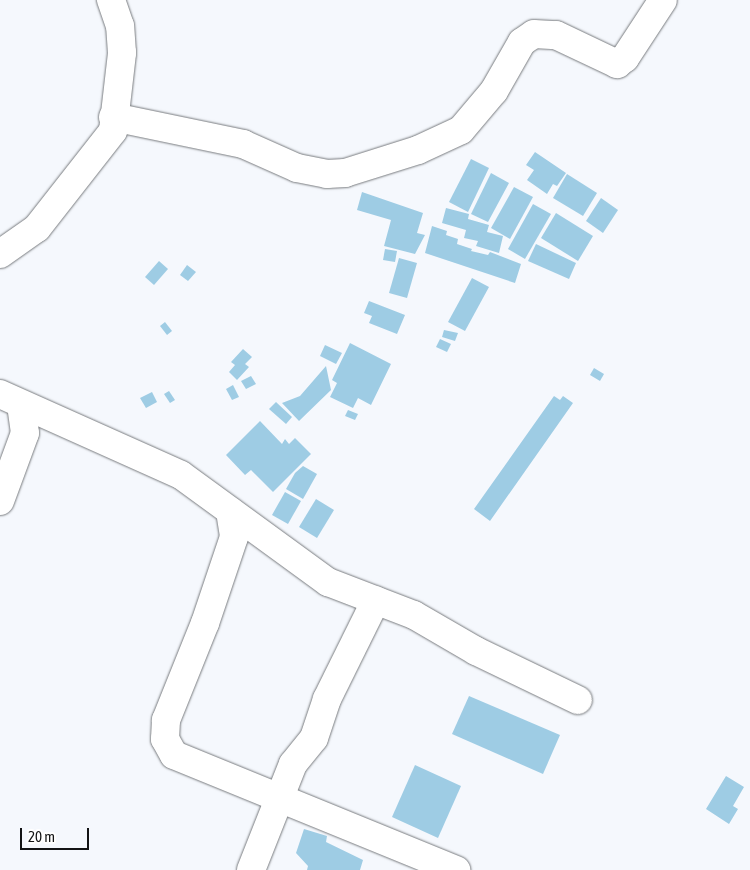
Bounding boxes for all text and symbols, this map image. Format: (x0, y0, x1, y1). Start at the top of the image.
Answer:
scale bar (22, 818, 91, 850)
text: 20 m (28, 828, 55, 845)

